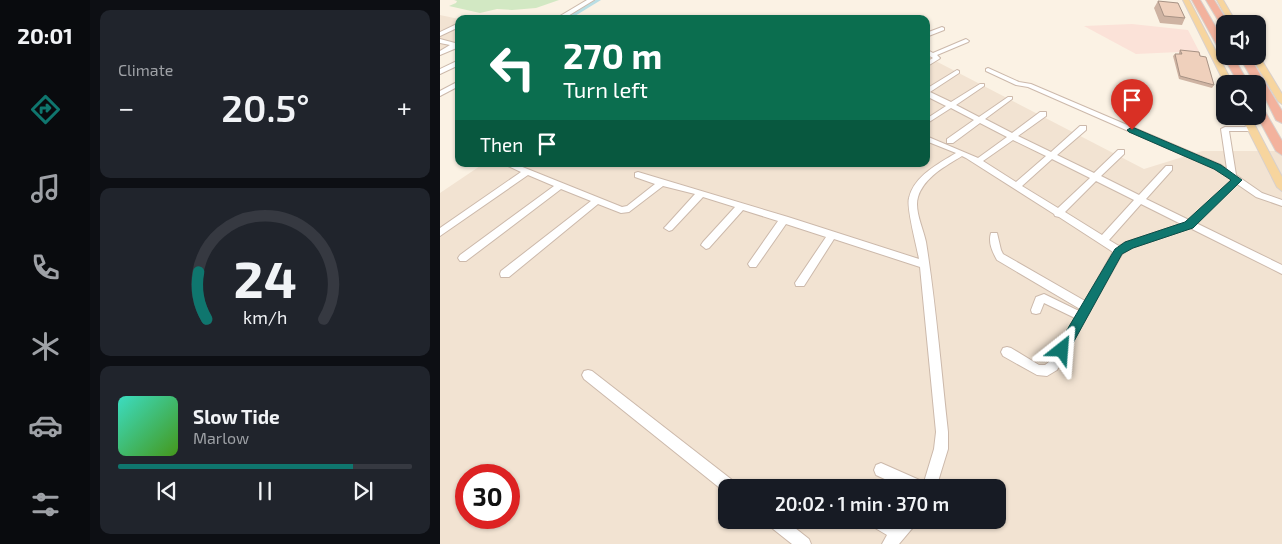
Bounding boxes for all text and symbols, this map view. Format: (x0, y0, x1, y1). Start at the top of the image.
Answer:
map controls (1216, 15, 1266, 125)
button: sound (1216, 15, 1266, 65)
text: 20:01 (17, 22, 73, 48)
text: 270 m (563, 34, 662, 76)
icon: left (480, 35, 545, 100)
text: Climate (118, 60, 173, 79)
button: search (1216, 75, 1266, 125)
text: Turn left (563, 76, 648, 102)
pin (1111, 79, 1153, 130)
text: 20.5° (221, 84, 310, 130)
icon: arrive (1118, 86, 1146, 114)
text: − (118, 90, 134, 124)
text: + (397, 90, 412, 124)
icon: directions (28, 92, 63, 127)
icon: arrive (533, 130, 561, 158)
text: Then (480, 133, 523, 156)
icon: music (28, 171, 63, 206)
text: 24 (233, 246, 297, 308)
icon: phone (28, 250, 63, 285)
text: km/h (243, 306, 287, 328)
position arrow (1035, 323, 1087, 375)
icon: climate (28, 329, 63, 364)
text: Slow Tide (193, 405, 280, 428)
icon: car (28, 408, 63, 443)
text: Marlow (193, 428, 249, 447)
speed limit sign: 30 (455, 464, 520, 529)
icon: previous (153, 477, 181, 505)
icon: pause (251, 477, 279, 505)
icon: next (349, 477, 377, 505)
icon: filters (28, 487, 63, 522)
text: 20:02 · 1 min · 370 m (775, 492, 949, 515)

